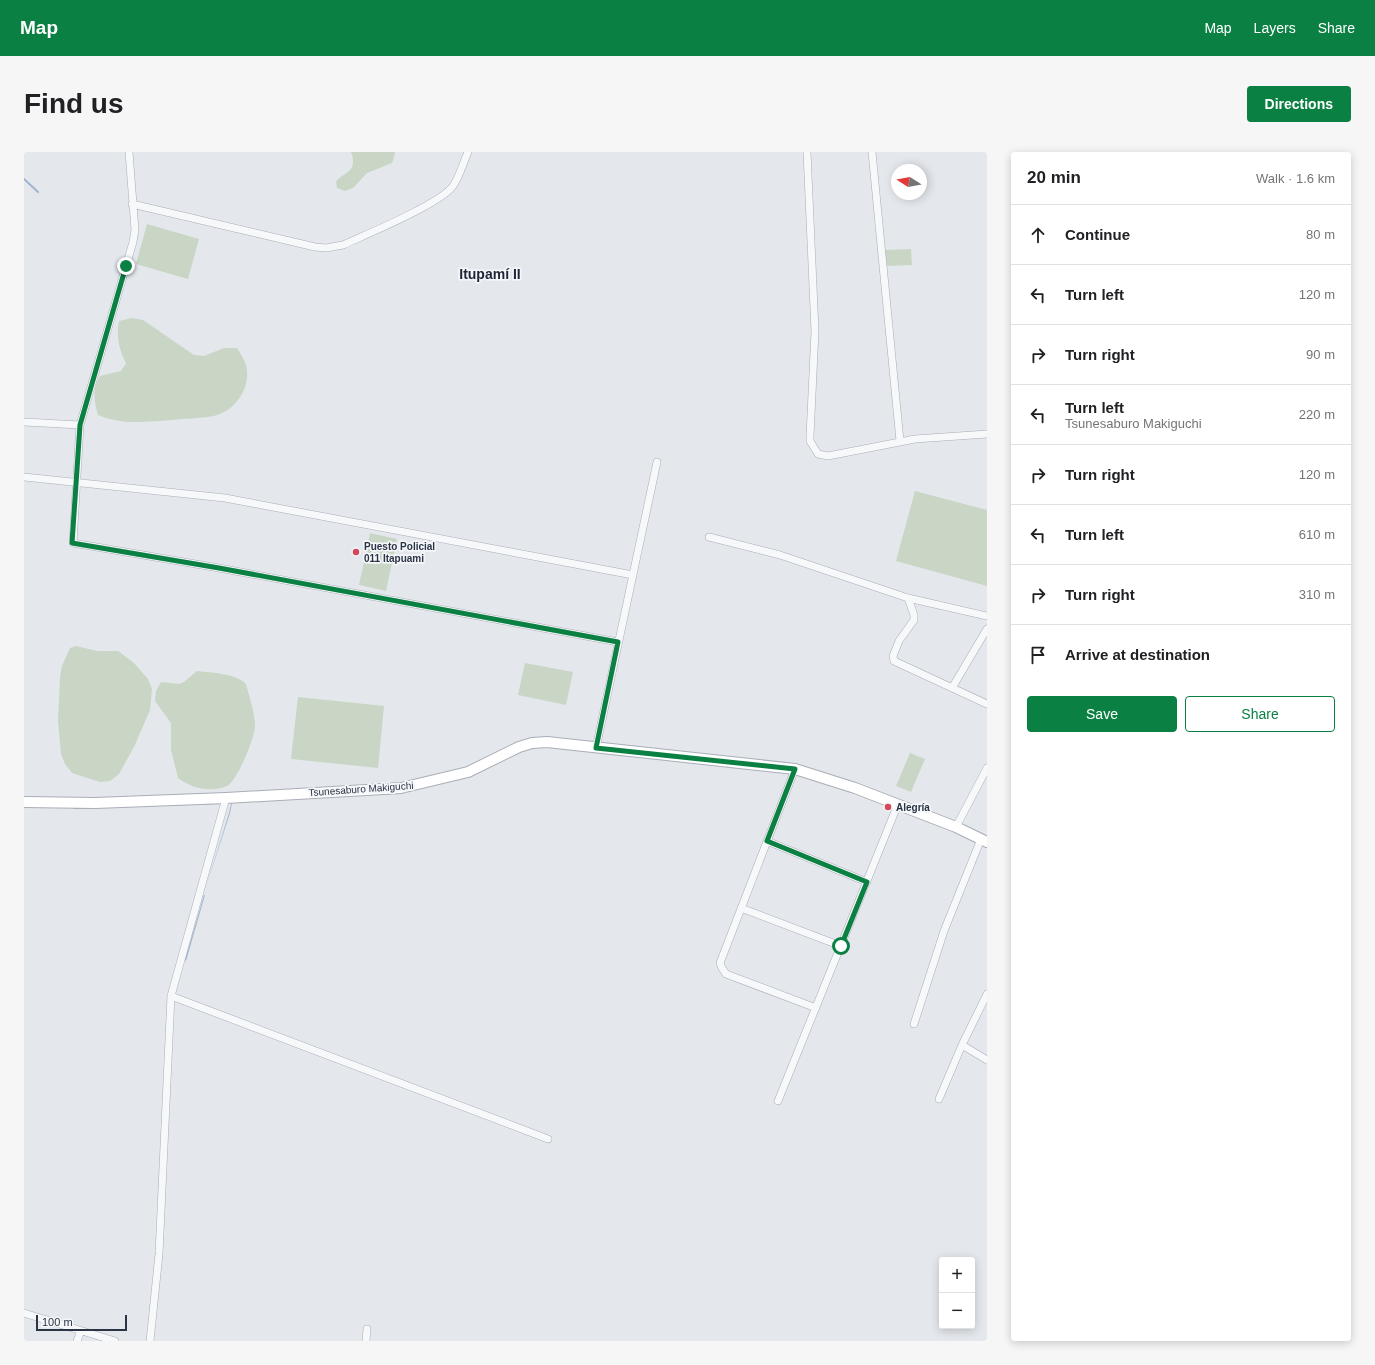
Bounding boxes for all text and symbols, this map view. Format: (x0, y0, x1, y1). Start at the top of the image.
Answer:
text: Map (20, 17, 58, 38)
text: Map (1204, 20, 1232, 36)
text: Layers (1254, 20, 1296, 36)
text: Share (1318, 20, 1355, 36)
button: Directions (1247, 86, 1351, 122)
text: Find us (24, 88, 124, 119)
north arrow (891, 164, 927, 200)
text: 20 min (1027, 168, 1081, 187)
text: Walk · 1.6 km (1256, 171, 1335, 186)
icon: ahead (1027, 224, 1049, 246)
text: Continue (1065, 226, 1130, 243)
text: 80 m (1306, 227, 1335, 242)
route end (117, 257, 135, 275)
district label: Itupamí II (459, 266, 521, 282)
icon: left (1027, 284, 1049, 306)
text: Turn left (1065, 286, 1124, 303)
text: 120 m (1299, 287, 1335, 302)
icon: right (1027, 344, 1049, 366)
text: Turn right (1065, 346, 1135, 363)
text: 90 m (1306, 347, 1335, 362)
text: Turn left (1065, 399, 1124, 416)
icon: left (1027, 404, 1049, 426)
text: 220 m (1299, 407, 1335, 422)
text: Tsunesaburo Makiguchi (1065, 416, 1202, 431)
icon: right (1027, 464, 1049, 486)
text: Turn right (1065, 466, 1135, 483)
text: 120 m (1299, 467, 1335, 482)
icon: left (1027, 524, 1049, 546)
text: Turn left (1065, 526, 1124, 543)
text: 610 m (1299, 527, 1335, 542)
place label: Puesto Policial 011 Itapuami (364, 541, 435, 564)
marker: Puesto Policial 011 Itapuami (351, 547, 361, 557)
icon: right (1027, 584, 1049, 606)
text: Turn right (1065, 586, 1135, 603)
text: 310 m (1299, 587, 1335, 602)
icon: arrive (1027, 644, 1049, 666)
text: Arrive at destination (1065, 646, 1210, 663)
button: Save (1027, 696, 1177, 732)
button: Share (1185, 696, 1335, 732)
street label: Tsunesaburo Makiguchi (308, 780, 414, 798)
marker: Alegría (883, 802, 893, 812)
place label: Alegría (896, 802, 930, 813)
route start (832, 937, 850, 955)
map controls (939, 1257, 975, 1329)
button: + (939, 1257, 975, 1293)
button: − (939, 1293, 975, 1329)
scale bar (36, 1313, 127, 1332)
text: 100 m (42, 1316, 73, 1328)

